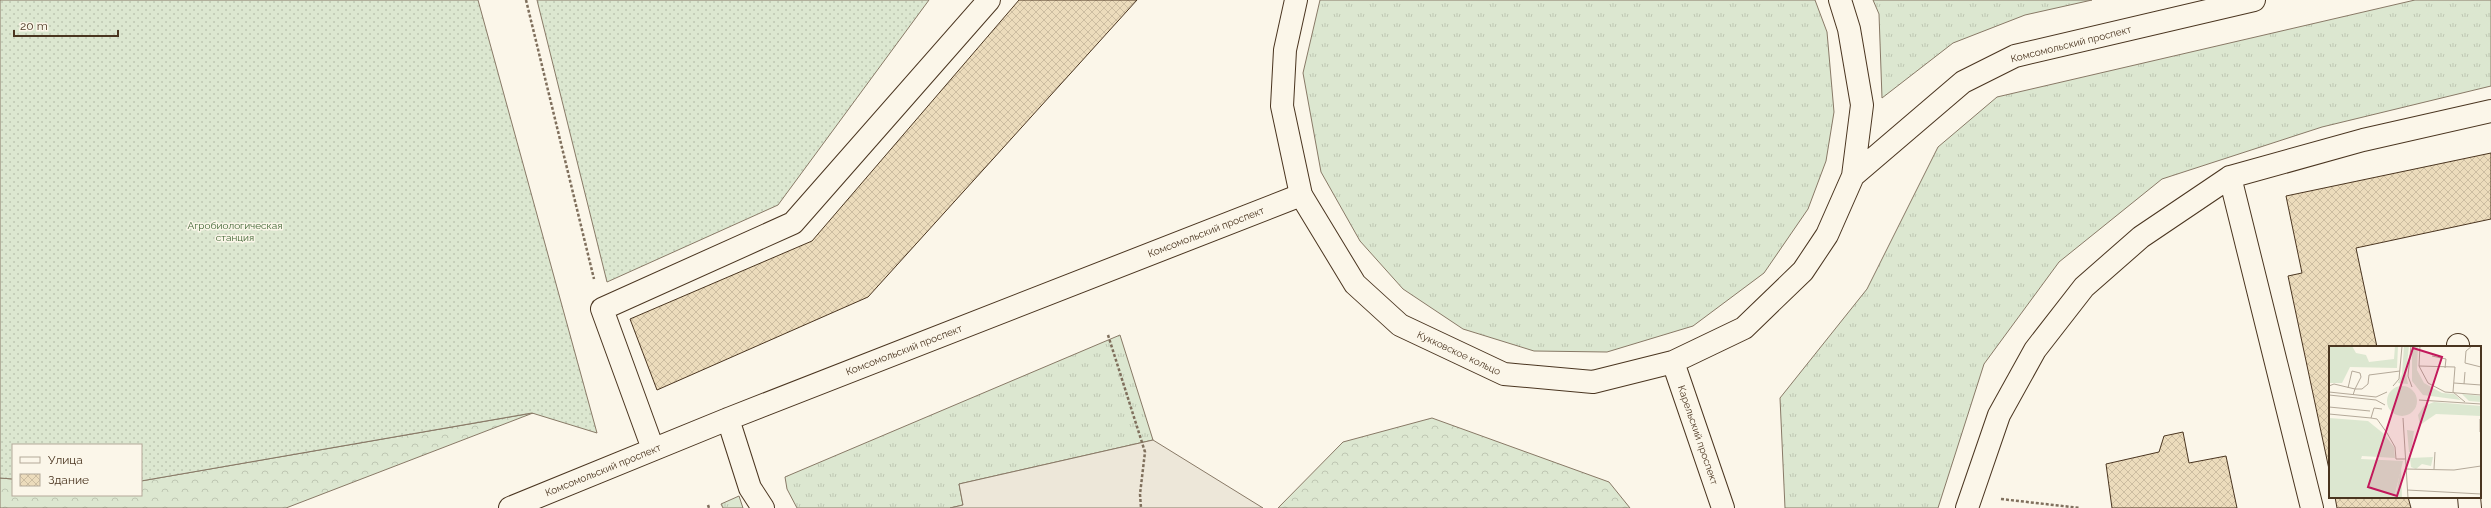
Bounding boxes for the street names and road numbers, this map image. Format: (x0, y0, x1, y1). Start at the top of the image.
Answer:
street label: Комсомольский проспект (2010, 24, 2133, 64)
street label: Комсомольский проспект (1146, 205, 1266, 259)
street label: Комсомольский проспект (844, 323, 964, 377)
street label: Кукковское кольцо (1416, 329, 1503, 377)
street label: Карельский проспект (1676, 384, 1720, 486)
street label: Комсомольский проспект (544, 442, 663, 498)

